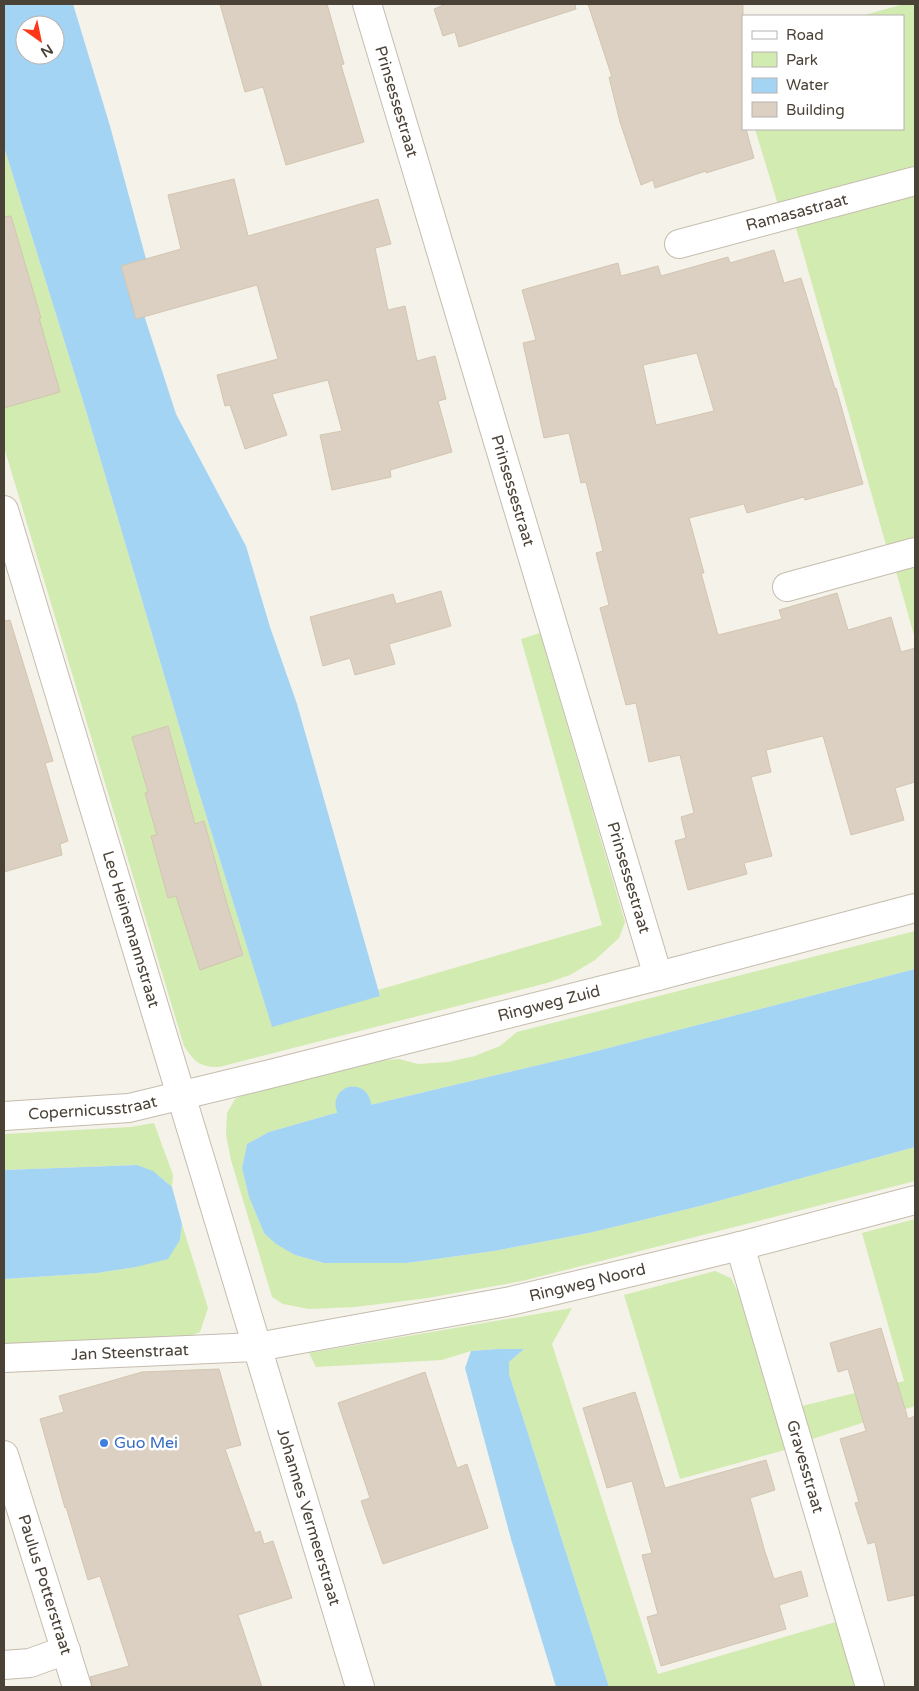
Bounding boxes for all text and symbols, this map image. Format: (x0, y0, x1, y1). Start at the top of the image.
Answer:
north arrow (15, 15, 65, 65)
legend (742, 15, 904, 130)
text: Road (786, 26, 824, 44)
text: N (37, 40, 56, 61)
street label: Prinsessestraat (370, 44, 422, 160)
text: Park (786, 51, 818, 69)
text: Water (786, 76, 829, 94)
text: Building (786, 101, 845, 119)
street label: Ramasastraat (744, 189, 850, 236)
street label: Prinsessestraat (487, 432, 539, 549)
street label: Prinsessestraat (602, 819, 655, 936)
street label: Leo Heinemannstraat (98, 848, 164, 1010)
street label: Ringweg Zuid (495, 981, 602, 1026)
street label: Copernicusstraat (28, 1092, 159, 1124)
street label: Ringweg Noord (527, 1259, 648, 1306)
street label: Jan Steenstraat (71, 1340, 189, 1365)
street label: Gravesstraat (782, 1418, 828, 1516)
street label: Johannes Vermeerstraat (272, 1426, 345, 1608)
place label: Guo Mei (114, 1433, 178, 1453)
marker: Guo Mei (98, 1437, 110, 1449)
street label: Paulus Potterstraat (13, 1512, 76, 1657)

